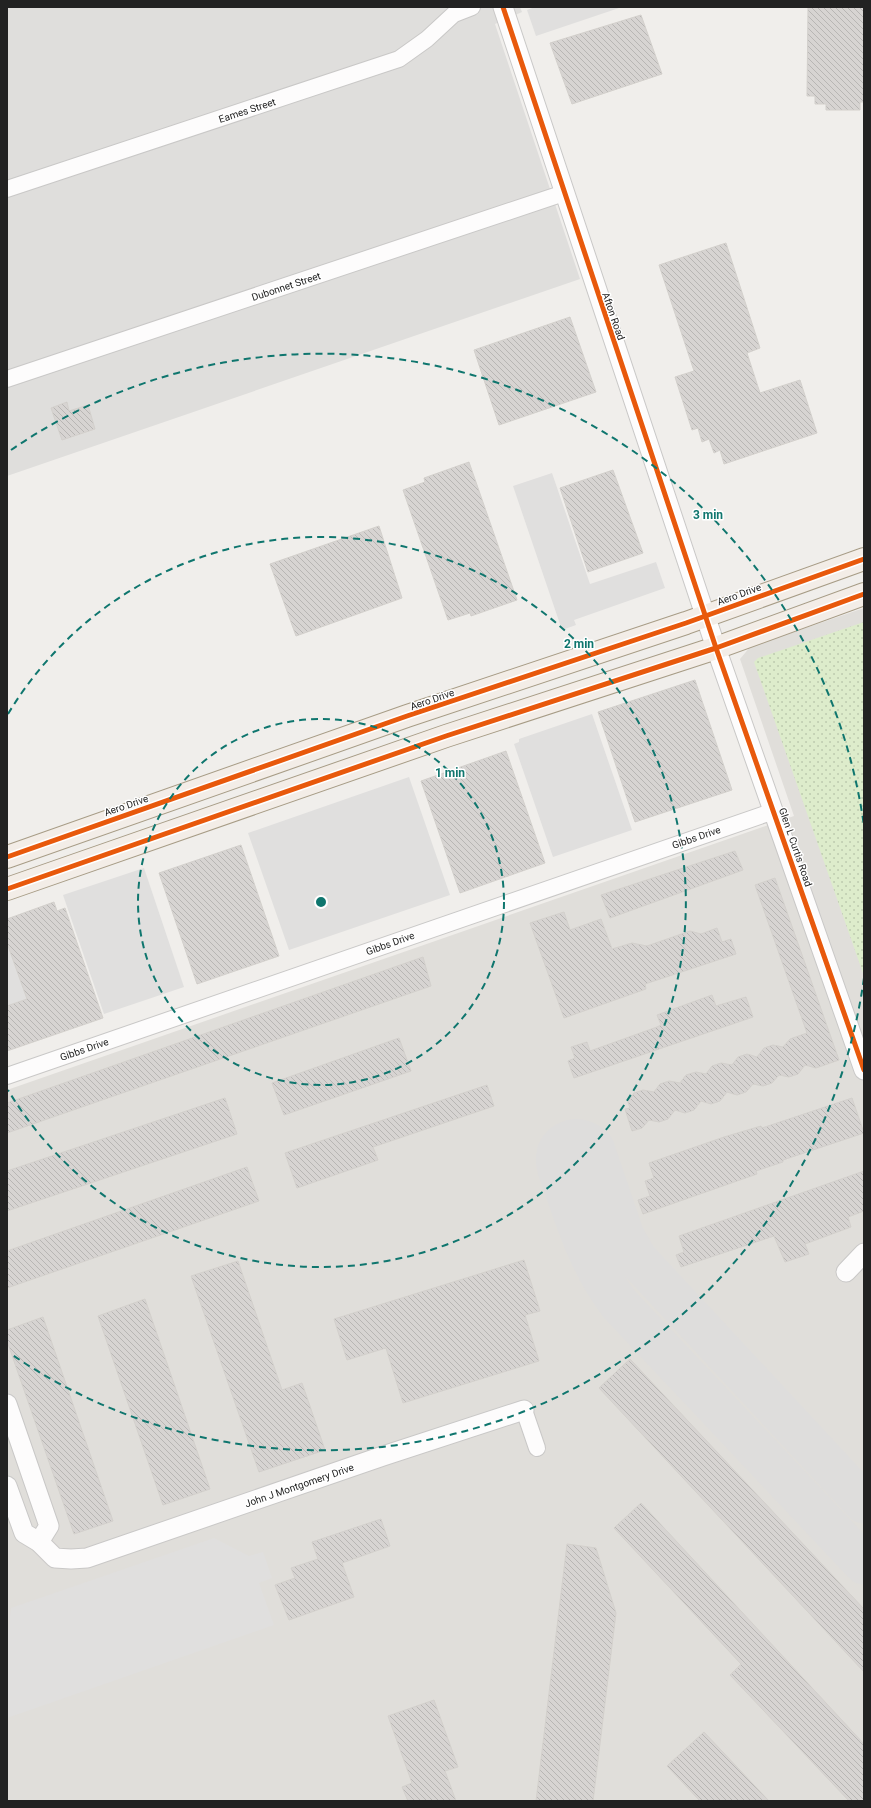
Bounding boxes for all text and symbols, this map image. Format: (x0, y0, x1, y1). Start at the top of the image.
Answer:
street label: Eames Street (217, 96, 277, 125)
street label: Dubonnet Street (250, 270, 322, 303)
street label: Afton Road (600, 291, 627, 342)
text: 3 min (693, 508, 723, 522)
street label: Aero Drive (716, 581, 763, 607)
text: 2 min (564, 637, 594, 651)
street label: Aero Drive (409, 687, 456, 712)
text: 1 min (435, 766, 465, 780)
street label: Aero Drive (103, 793, 150, 818)
street label: Glen L Curtis Road (777, 806, 814, 888)
street label: Gibbs Drive (670, 824, 722, 851)
centre of rings (314, 895, 328, 909)
street label: Gibbs Drive (365, 930, 416, 957)
street label: Gibbs Drive (58, 1036, 110, 1063)
street label: John J Montgomery Drive (243, 1462, 355, 1509)

